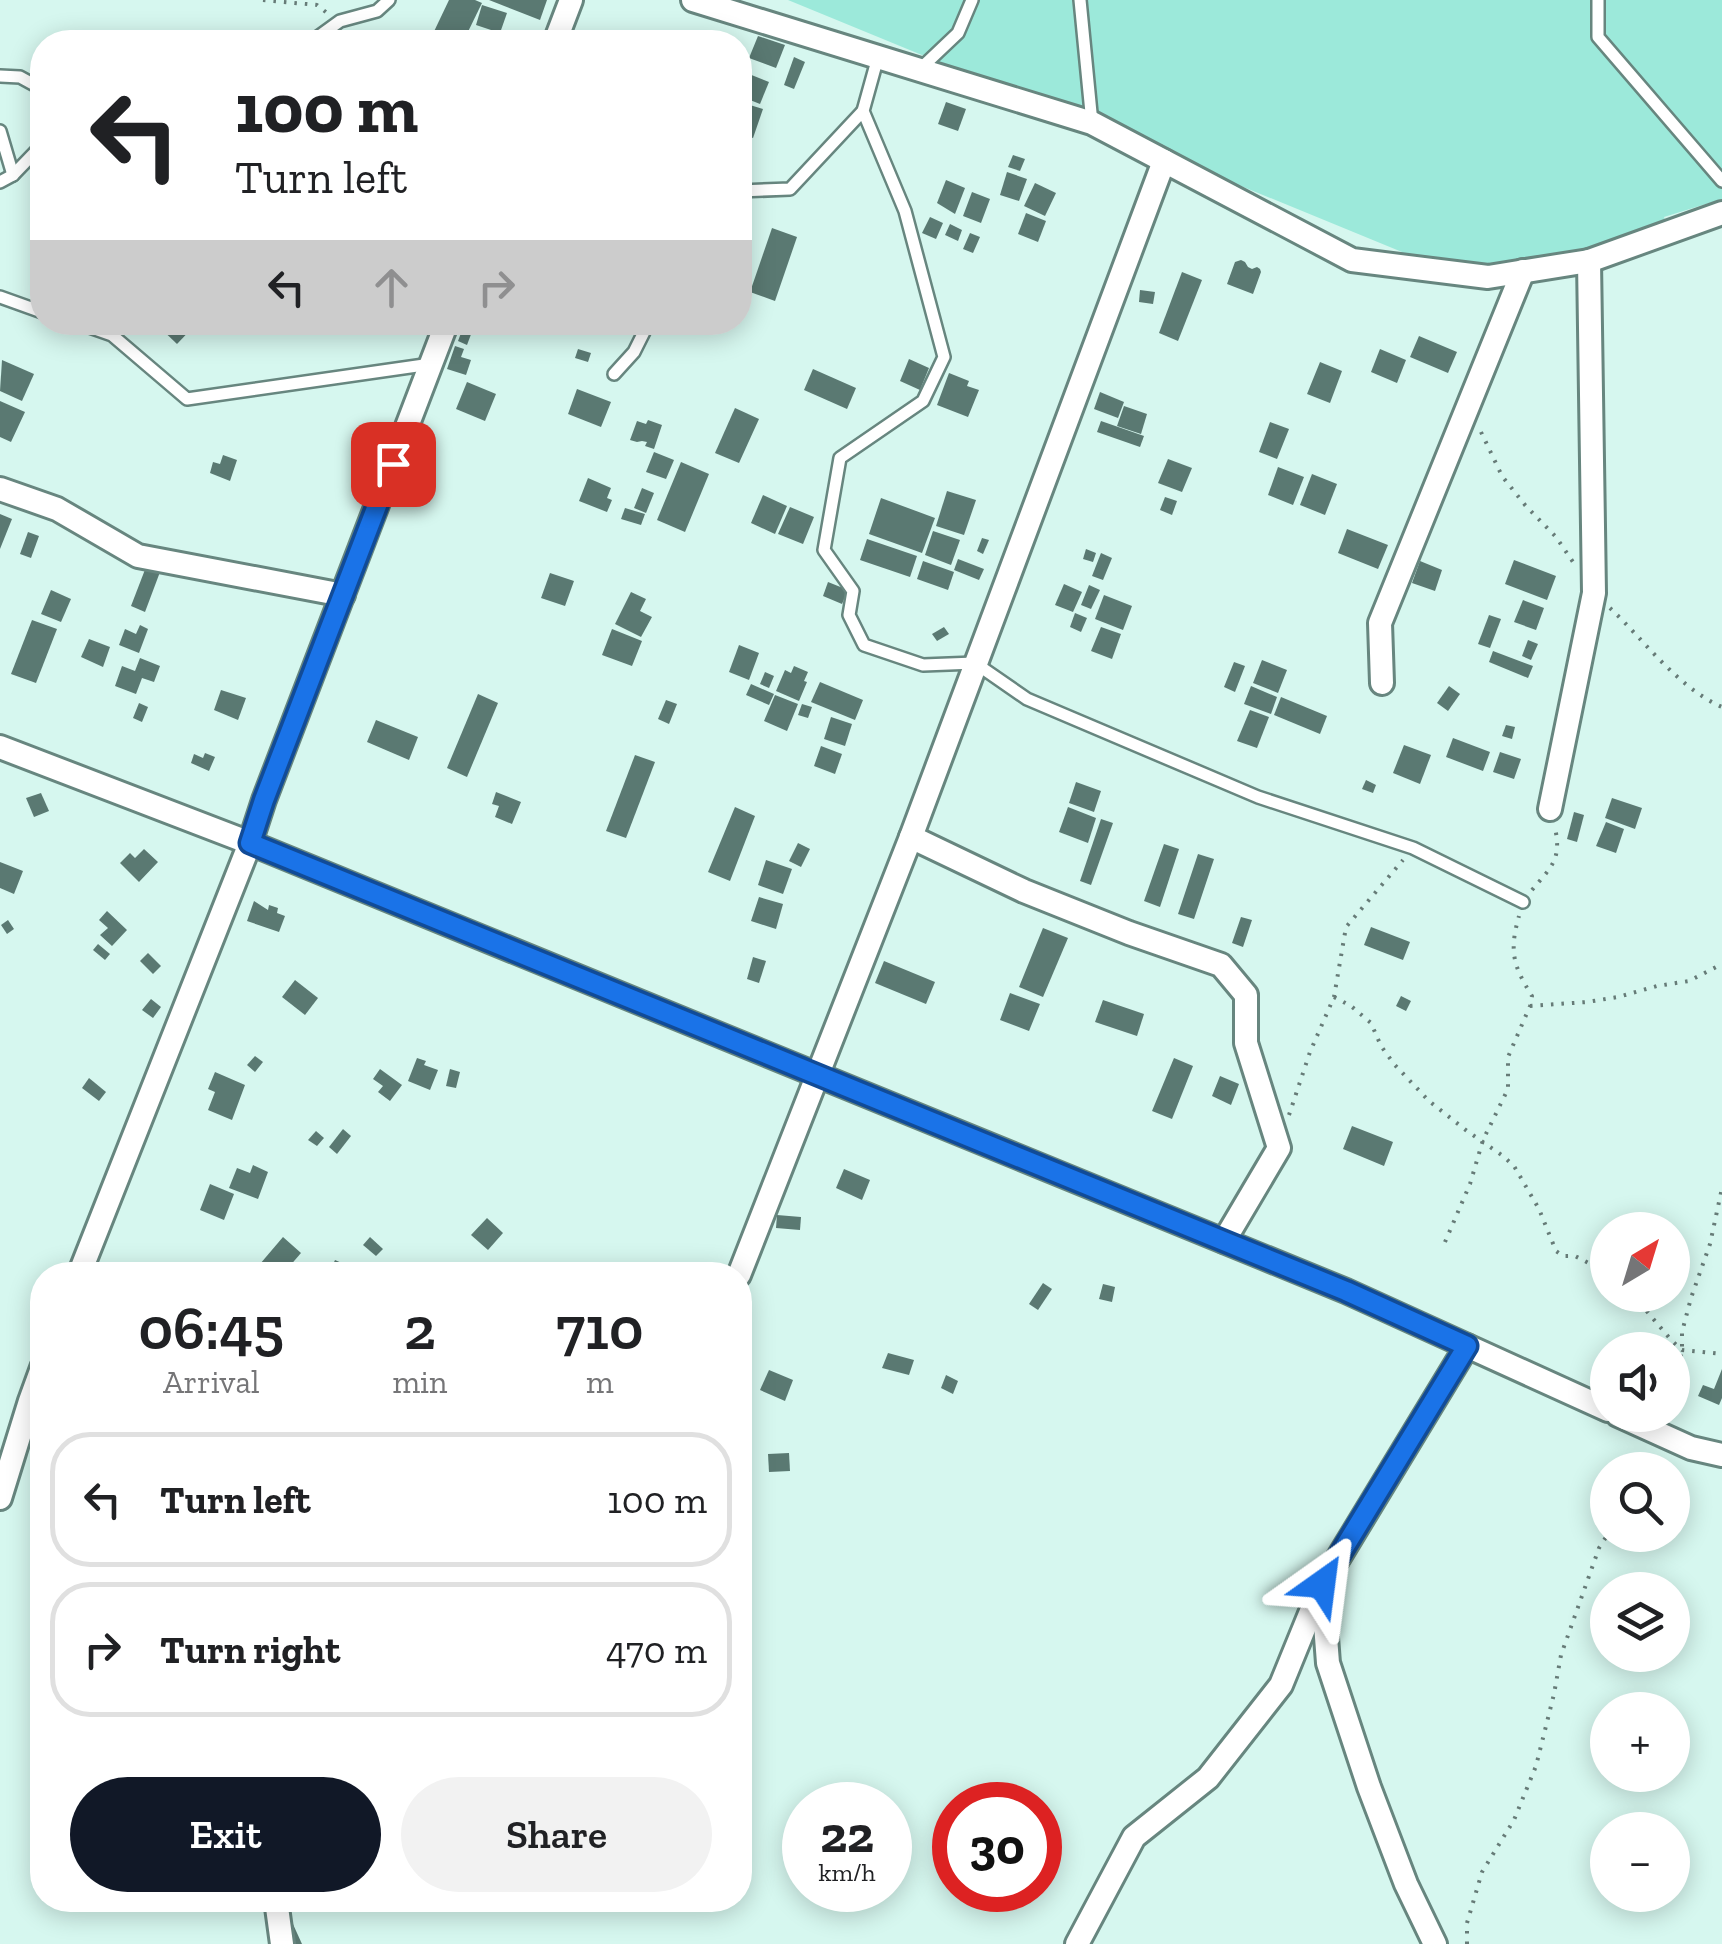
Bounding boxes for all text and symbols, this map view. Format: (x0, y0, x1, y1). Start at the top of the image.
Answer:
text: 100 m (235, 66, 418, 150)
icon: left (70, 70, 200, 200)
text: Turn left (235, 151, 407, 205)
icon: left (259, 260, 314, 315)
icon: ahead (364, 260, 419, 315)
icon: right (469, 260, 524, 315)
pin (351, 422, 436, 507)
icon: arrive (366, 437, 421, 492)
north arrow (1590, 1212, 1690, 1312)
map controls (1590, 1212, 1690, 1912)
text: 06:45 (139, 1292, 284, 1364)
text: 2 (404, 1292, 436, 1364)
text: 710 (556, 1292, 643, 1364)
button: sound (1590, 1332, 1690, 1432)
text: Arrival (163, 1363, 259, 1401)
text: min (393, 1363, 447, 1401)
text: m (586, 1363, 614, 1401)
button: search (1590, 1452, 1690, 1552)
icon: left (75, 1472, 130, 1527)
text: Turn left (160, 1477, 311, 1523)
text: 100 m (607, 1477, 707, 1523)
position arrow (1270, 1532, 1374, 1636)
button: layers (1590, 1572, 1690, 1672)
icon: right (75, 1622, 130, 1677)
text: Turn right (160, 1627, 340, 1673)
text: 470 m (606, 1627, 707, 1673)
button: + (1590, 1692, 1690, 1792)
button: Exit (70, 1777, 381, 1892)
button: Share (401, 1777, 712, 1892)
speed limit sign: 30 (932, 1782, 1062, 1912)
text: 22 (820, 1805, 874, 1865)
button: − (1590, 1812, 1690, 1912)
text: km/h (818, 1857, 876, 1887)

